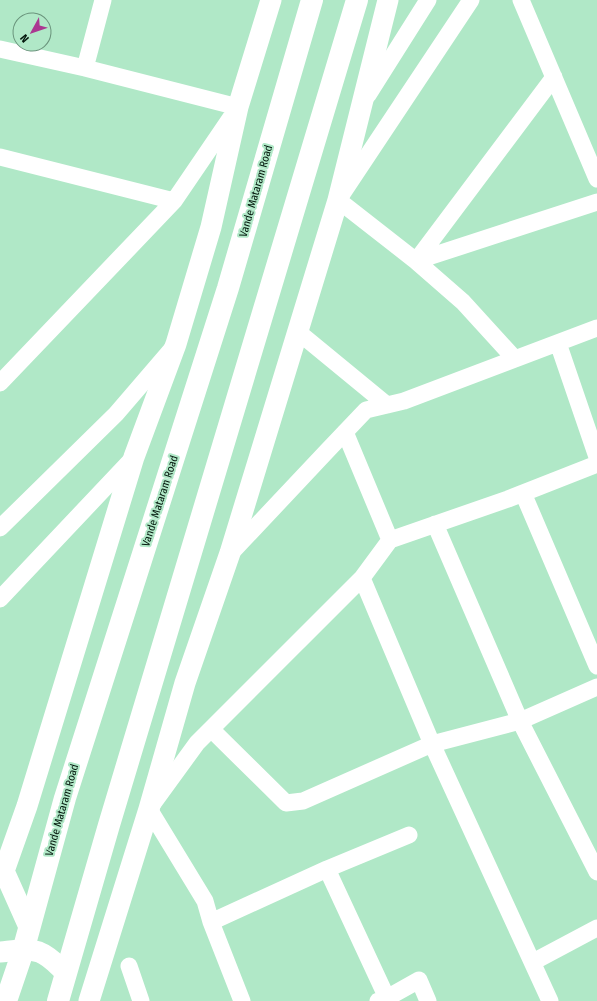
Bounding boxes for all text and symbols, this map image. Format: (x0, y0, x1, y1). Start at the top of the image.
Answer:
north arrow (12, 12, 52, 52)
text: N (18, 31, 32, 45)
street label: Vande Mataram Road (237, 143, 275, 239)
street label: Vande Mataram Road (139, 454, 181, 548)
street label: Vande Mataram Road (43, 762, 81, 858)

